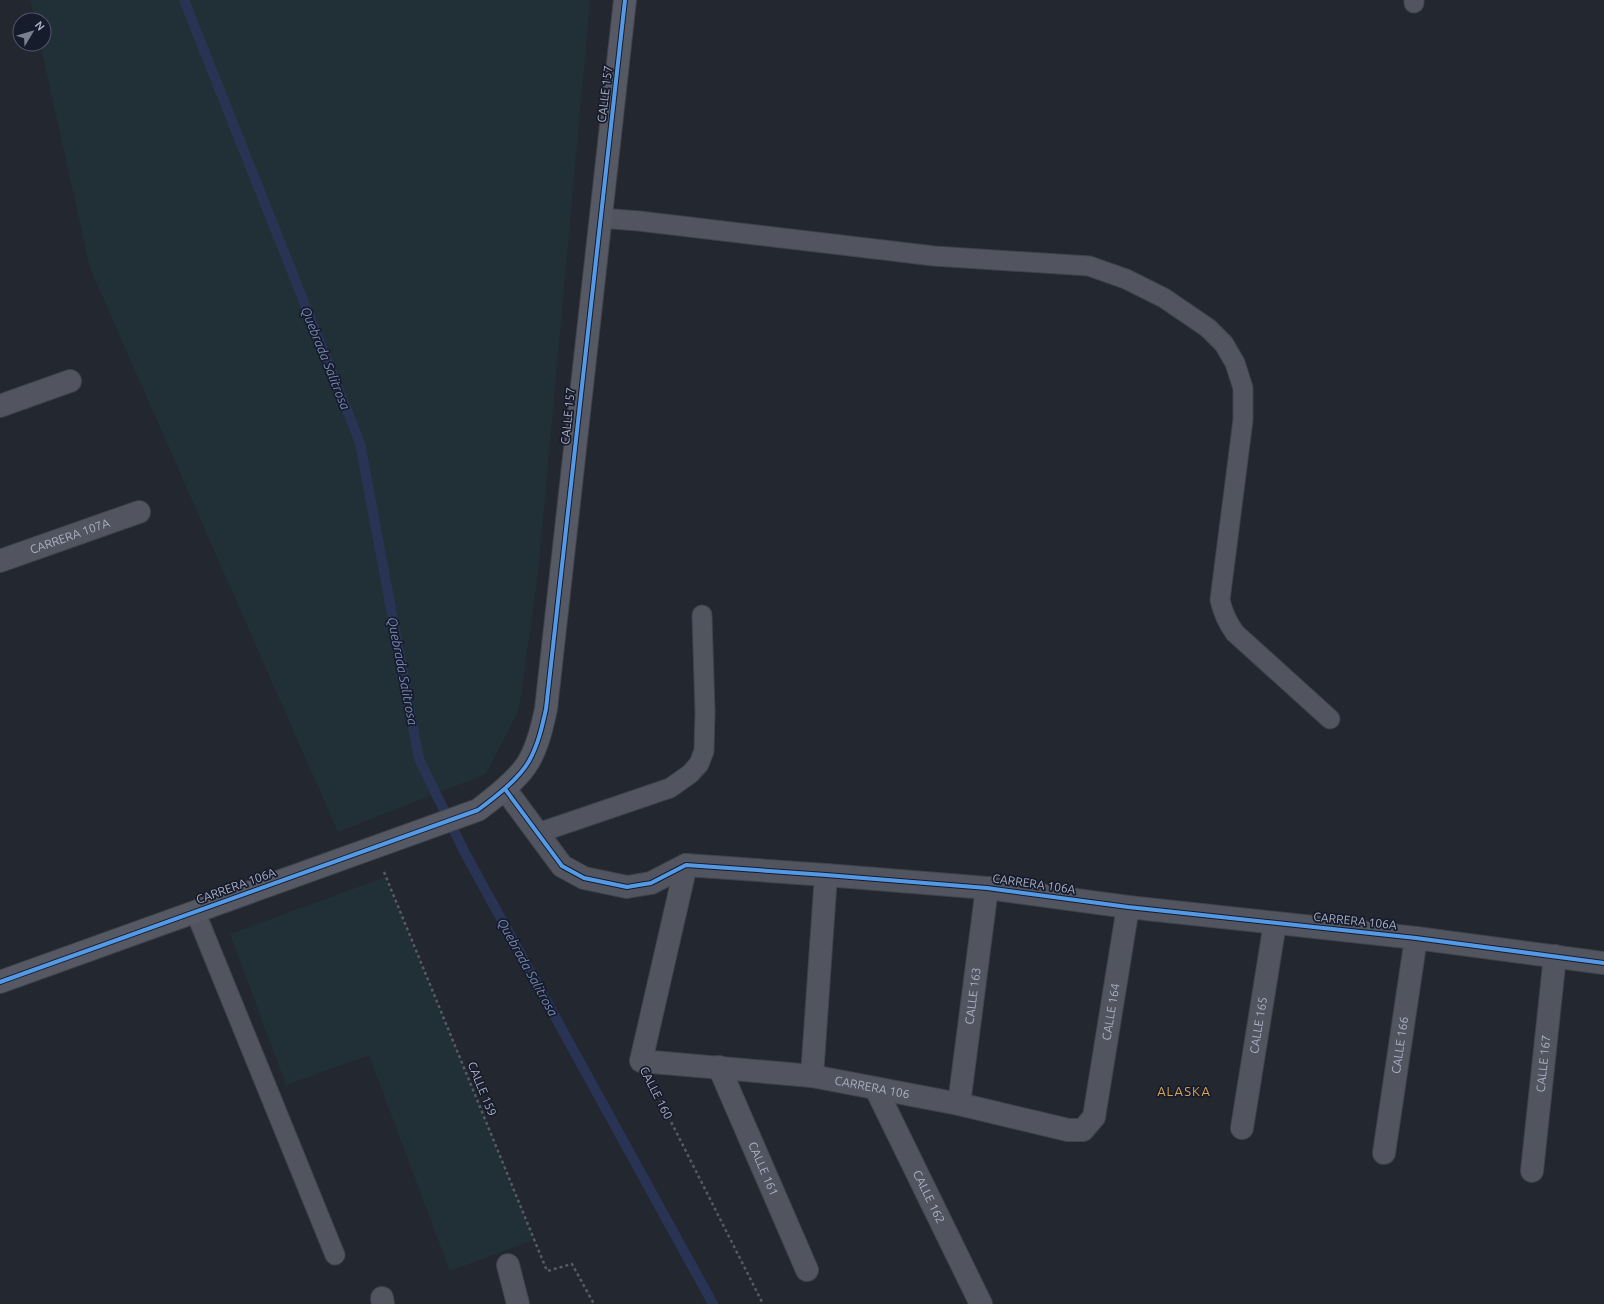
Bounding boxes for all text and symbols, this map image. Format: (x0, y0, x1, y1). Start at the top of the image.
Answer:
north arrow (12, 12, 52, 52)
text: N (33, 19, 47, 33)
street label: CALLE 157 (595, 65, 614, 123)
water label: Quebrada Salitrosa (298, 304, 353, 412)
street label: CALLE 157 (558, 387, 577, 445)
street label: CARRERA 107A (28, 516, 111, 556)
water label: Quebrada Salitrosa (385, 616, 420, 726)
street label: CARRERA 106A (194, 865, 278, 906)
street label: CARRERA 106A (992, 871, 1077, 896)
street label: CARRERA 106A (1313, 910, 1398, 931)
water label: Quebrada Salitrosa (494, 916, 561, 1019)
street label: CALLE 163 (962, 966, 983, 1025)
street label: CALLE 164 (1100, 982, 1122, 1041)
street label: CALLE 165 (1247, 996, 1269, 1055)
street label: CALLE 166 (1389, 1016, 1410, 1075)
street label: CALLE 167 (1533, 1034, 1553, 1093)
street label: CALLE 159 (466, 1060, 499, 1118)
street label: CALLE 160 (638, 1064, 675, 1122)
street label: CARRERA 106 (834, 1073, 911, 1100)
district label: ALASKA (1157, 1084, 1211, 1098)
street label: CALLE 161 (746, 1140, 781, 1198)
street label: CALLE 162 (911, 1168, 948, 1225)

